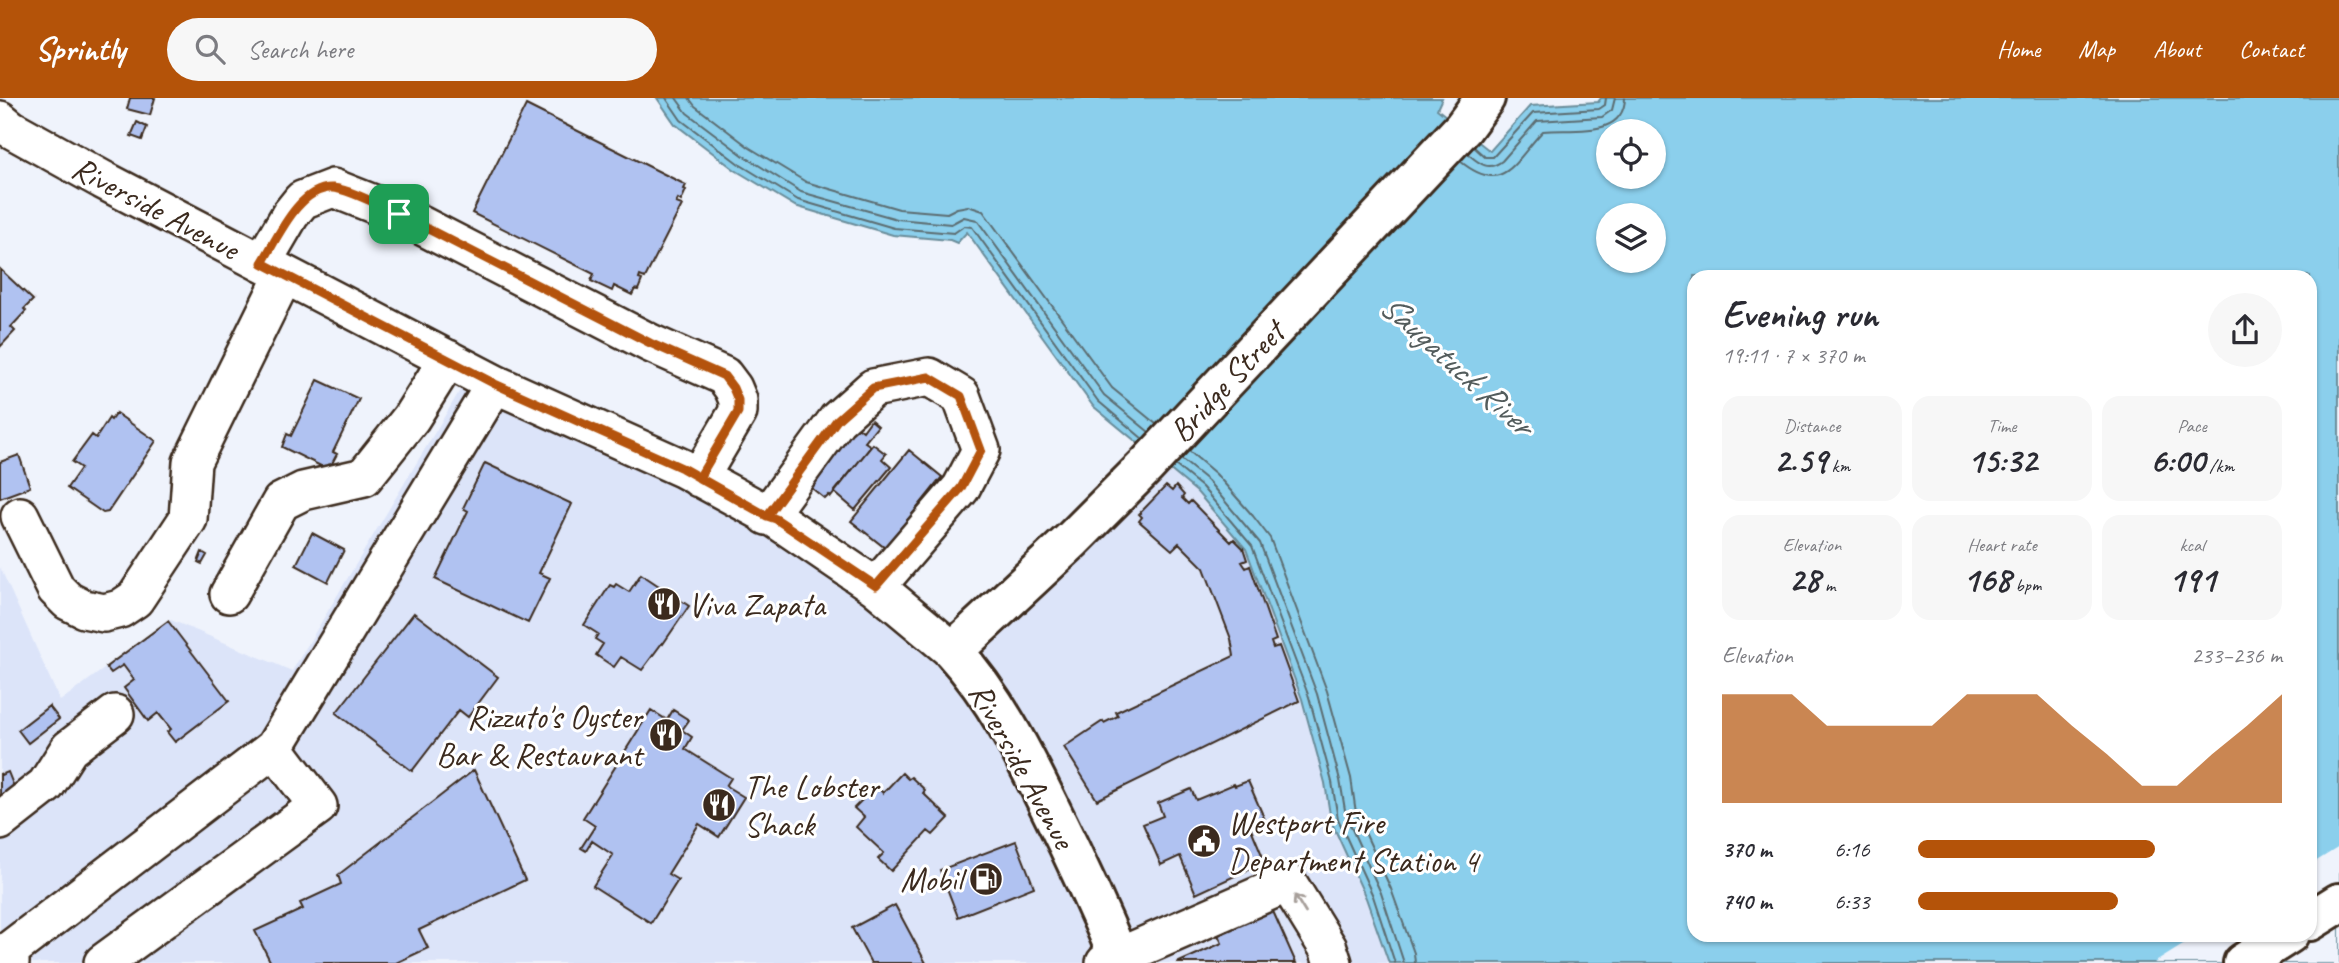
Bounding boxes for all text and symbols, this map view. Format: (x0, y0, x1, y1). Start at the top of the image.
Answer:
search box (167, 18, 657, 81)
text: Sprintly (35, 28, 125, 70)
icon: search (191, 30, 229, 68)
text: Search here (247, 33, 353, 66)
text: Home (1997, 34, 2040, 64)
text: Map (2078, 34, 2115, 64)
text: About (2153, 34, 2201, 64)
text: Contact (2239, 34, 2304, 64)
map controls (1596, 119, 1666, 273)
button: locate (1596, 119, 1666, 189)
street label: Riverside Avenue (65, 146, 248, 270)
pin (369, 184, 429, 244)
icon: arrive (380, 195, 418, 233)
button: layers (1596, 203, 1666, 273)
water label: Saugatuck River (1370, 284, 1547, 449)
text: Evening run (1722, 291, 1878, 338)
button: share (2208, 293, 2282, 367)
street label: Bridge Street (1160, 309, 1296, 451)
text: 19:11 · 7 × 370 m (1722, 341, 1865, 370)
text: Distance (1784, 414, 1840, 438)
text: Time (1987, 414, 2017, 438)
text: Pace (2177, 414, 2207, 438)
text: 2.59 (1774, 438, 1827, 483)
text: 15:32 (1967, 438, 2037, 483)
text: 6:00 (2150, 438, 2205, 483)
text: km (1827, 454, 1850, 478)
text: /km (2205, 454, 2234, 478)
text: Elevation (1783, 533, 1841, 557)
text: Heart rate (1967, 533, 2037, 557)
text: kcal (2179, 533, 2205, 557)
text: 28 (1789, 557, 1820, 602)
text: 168 (1963, 557, 2011, 602)
text: 191 (2169, 557, 2215, 602)
text: m (1820, 573, 1835, 597)
text: bpm (2011, 573, 2041, 597)
place label: Viva Zapata (688, 584, 826, 626)
restaurant icon: Viva Zapata (645, 585, 683, 623)
text: Elevation (1722, 641, 1793, 670)
text: 233–236 m (2191, 641, 2282, 670)
street label: Riverside Avenue (959, 675, 1086, 858)
place label: Rizzuto's Oyster Bar & Restaurant (436, 696, 645, 776)
restaurant icon: Rizzuto's Oyster Bar & Restaurant (647, 716, 685, 754)
place label: The Lobster Shack (744, 766, 881, 846)
restaurant icon: The Lobster Shack (700, 786, 738, 824)
place label: Westport Fire Department Station 4 (1228, 802, 1481, 882)
public building icon: Westport Fire Department Station 4 (1185, 822, 1223, 860)
text: 370 m (1722, 835, 1772, 864)
text: 6:16 (1834, 835, 1870, 864)
place label: Mobil (900, 859, 967, 901)
fuel station icon: Mobil (967, 860, 1005, 898)
text: 740 m (1722, 887, 1772, 916)
text: 6:33 (1834, 887, 1870, 916)
one-way arrow (1293, 894, 1307, 914)

